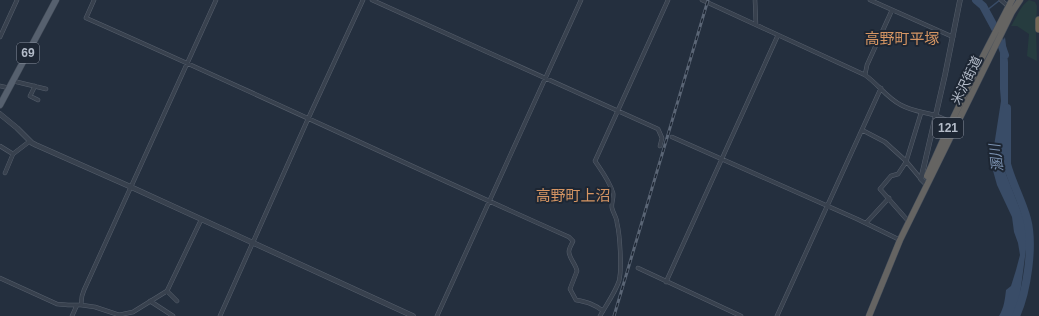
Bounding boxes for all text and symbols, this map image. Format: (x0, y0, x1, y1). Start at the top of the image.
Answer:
district label: 高野町平塚 (864, 30, 940, 47)
road number: 69 (17, 43, 39, 63)
street label: 米沢街道 (948, 54, 985, 107)
road number: 121 (933, 118, 963, 138)
water label: 溷川 (986, 141, 1006, 173)
district label: 高野町上沼 (535, 187, 611, 204)

